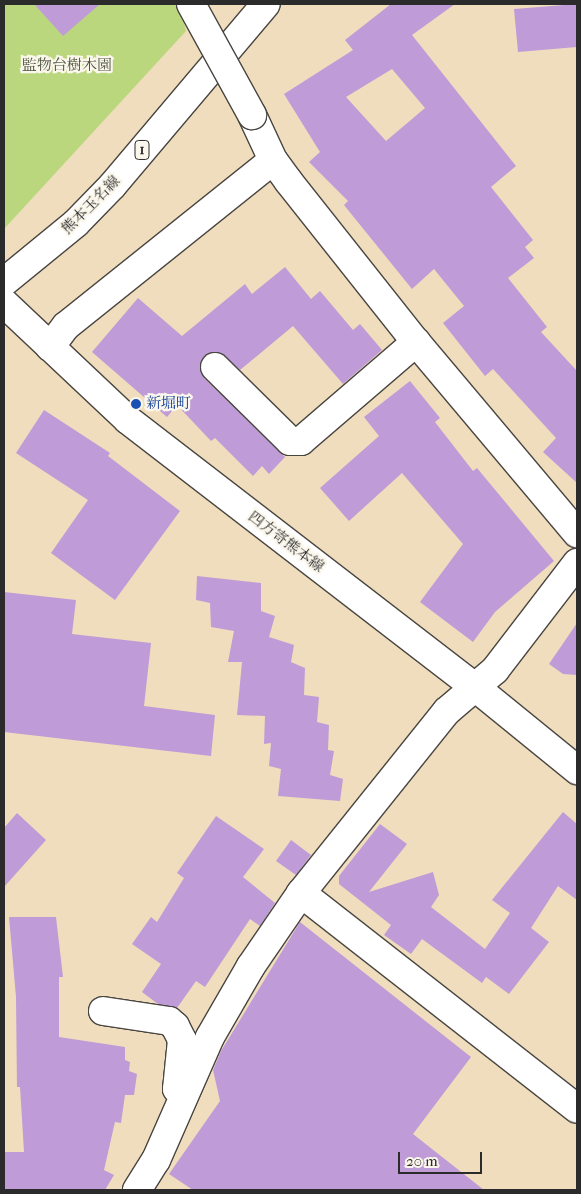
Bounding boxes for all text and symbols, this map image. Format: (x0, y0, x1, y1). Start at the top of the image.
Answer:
park label: 監物台樹木園 (22, 57, 112, 75)
road number: 1 (134, 138, 150, 162)
street label: 熊本玉名線 (58, 172, 124, 238)
place label: 新堀町 (146, 395, 191, 413)
marker: 新堀町 (130, 398, 142, 410)
street label: 四方寄熊本線 (245, 508, 327, 576)
scale bar (401, 1142, 485, 1174)
text: 20 m (406, 1152, 438, 1170)

